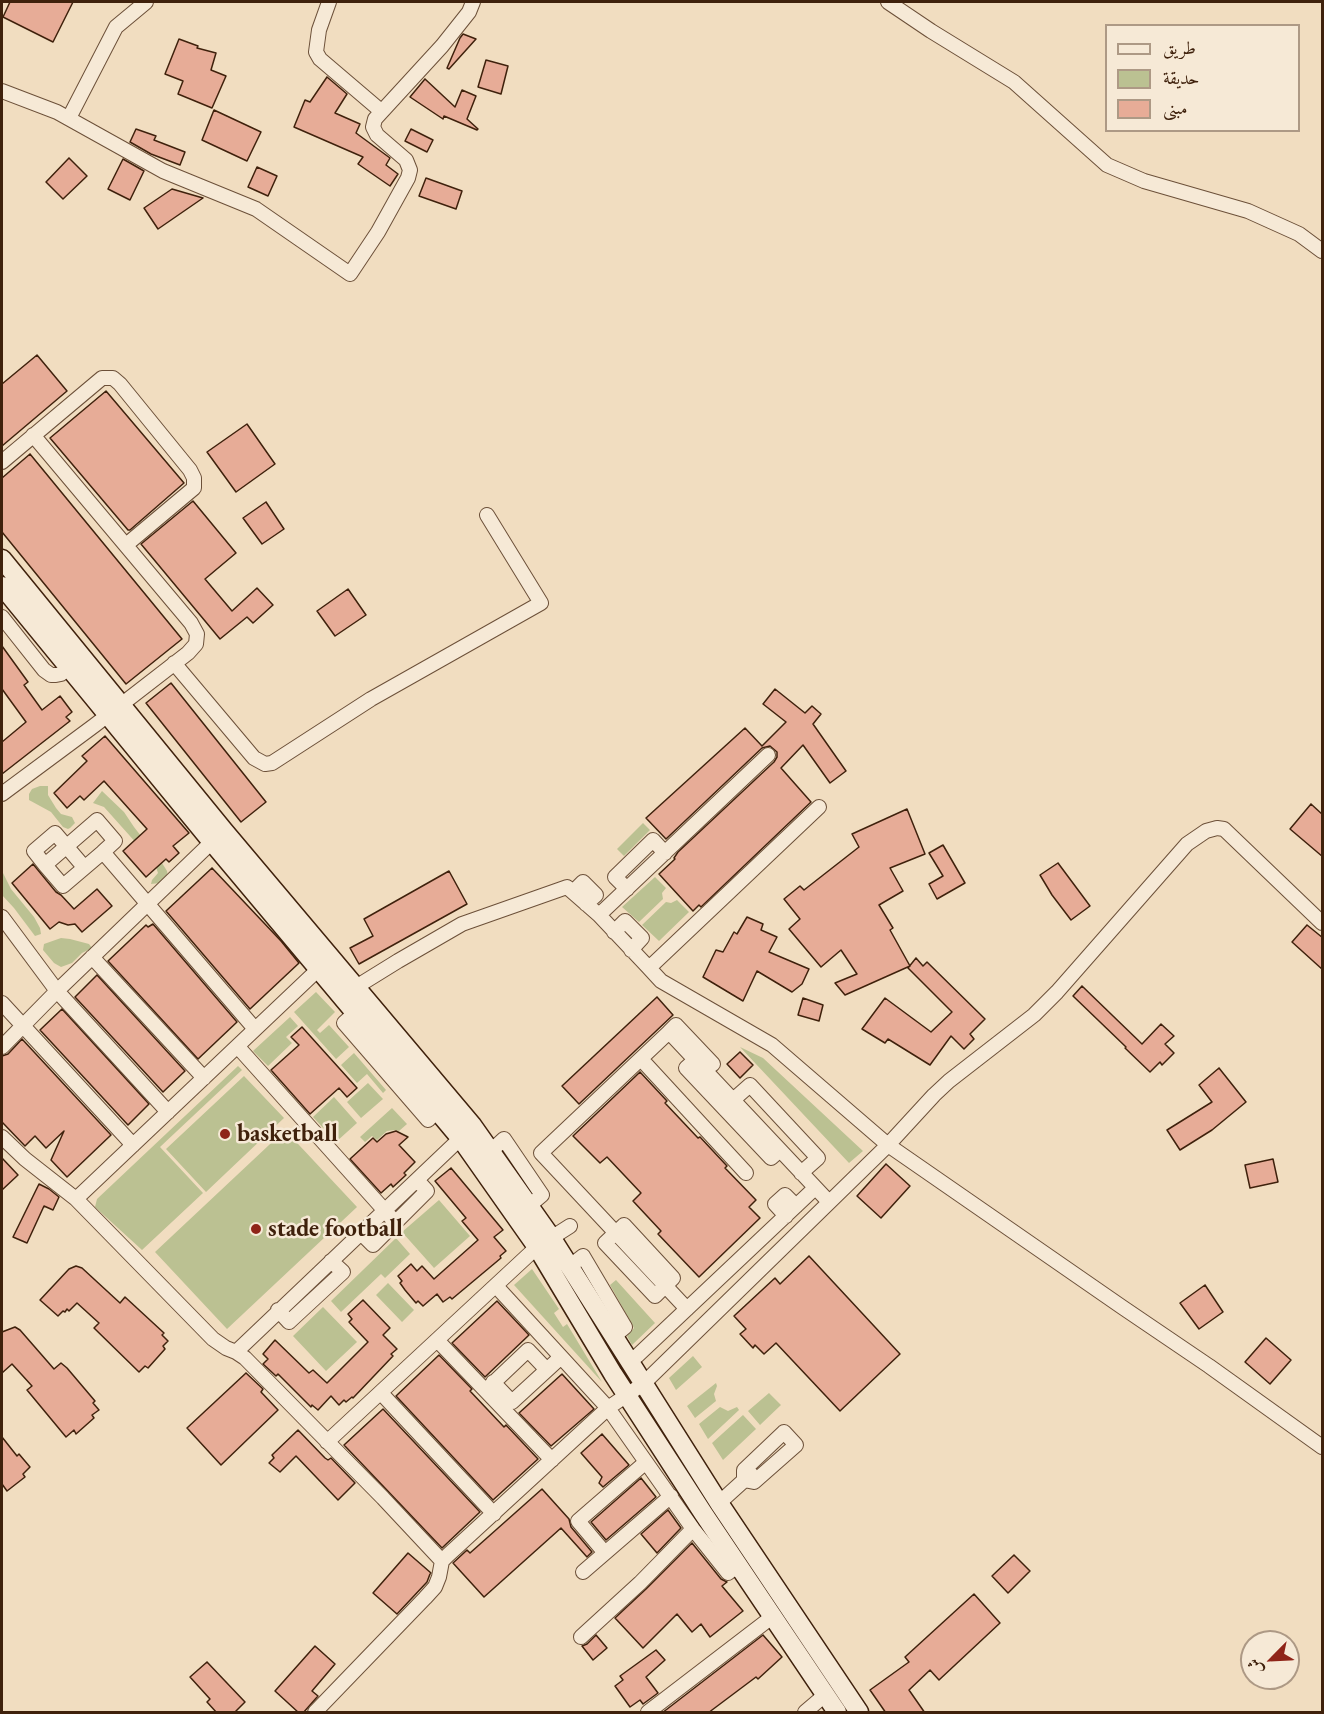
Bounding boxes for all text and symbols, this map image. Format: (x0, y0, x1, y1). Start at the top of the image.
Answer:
legend (1105, 24, 1300, 132)
text: طريق (1163, 36, 1196, 59)
text: حديقة (1163, 66, 1199, 89)
text: مبنى (1163, 96, 1188, 119)
place label: basketball (237, 1120, 338, 1148)
marker: basketball (218, 1127, 232, 1141)
place label: stade football (268, 1215, 403, 1243)
marker: stade football (249, 1222, 263, 1236)
north arrow (1240, 1630, 1300, 1690)
text: ش (1242, 1655, 1268, 1678)

